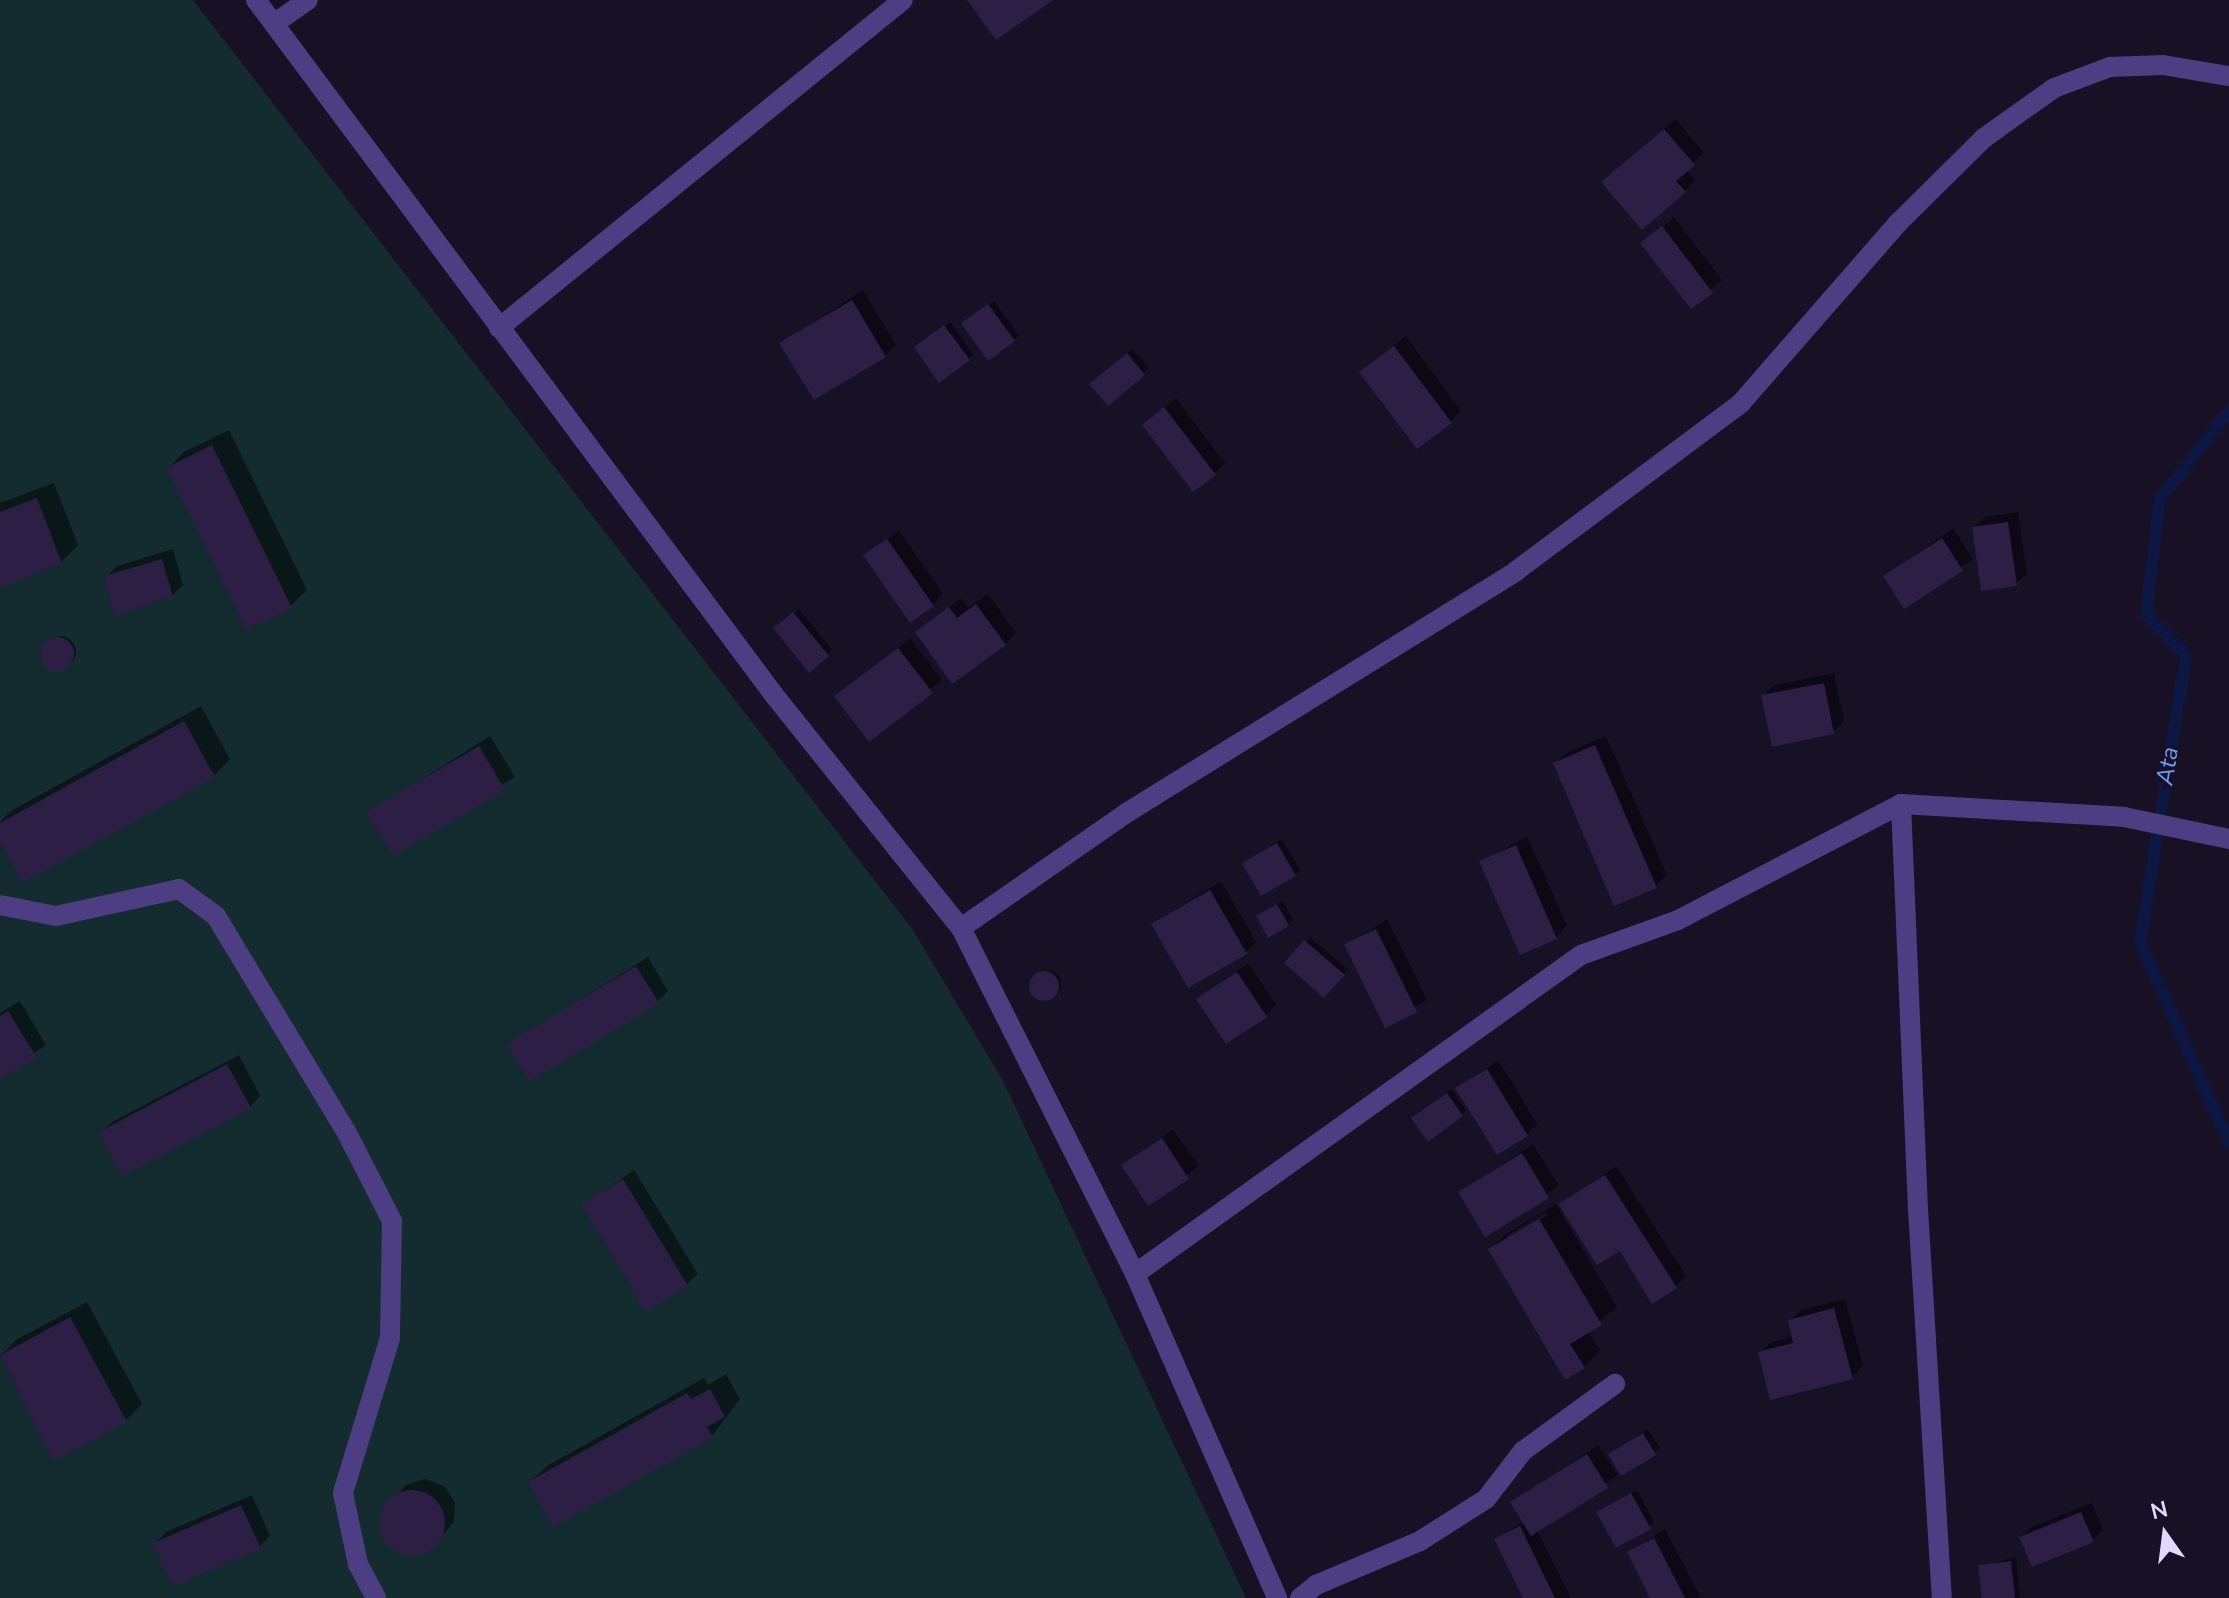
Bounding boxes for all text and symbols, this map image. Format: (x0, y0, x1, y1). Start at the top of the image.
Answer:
water label: Ata (2151, 745, 2185, 787)
north arrow (2125, 1494, 2205, 1574)
text: N (2148, 1494, 2171, 1527)

